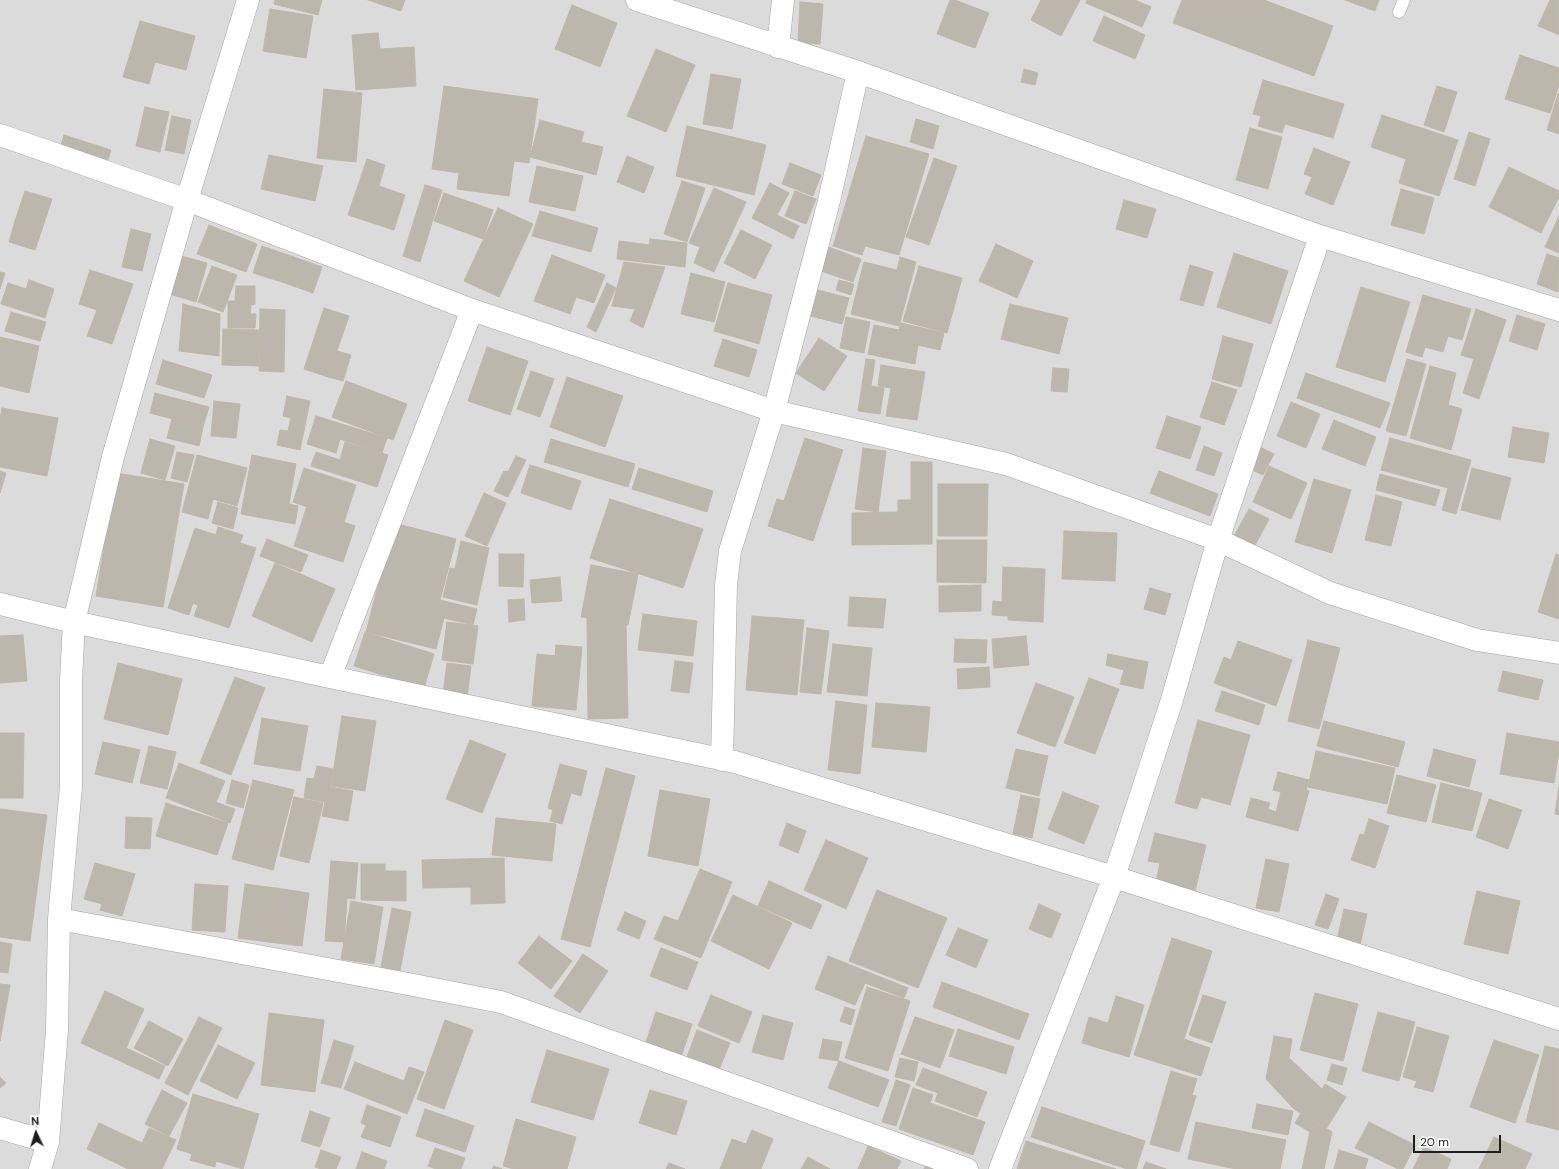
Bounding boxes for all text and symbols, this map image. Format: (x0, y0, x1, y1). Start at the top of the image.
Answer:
north arrow (16, 1113, 56, 1153)
text: N (31, 1114, 40, 1128)
scale bar (1415, 1127, 1503, 1153)
text: 20 m (1420, 1134, 1449, 1150)

